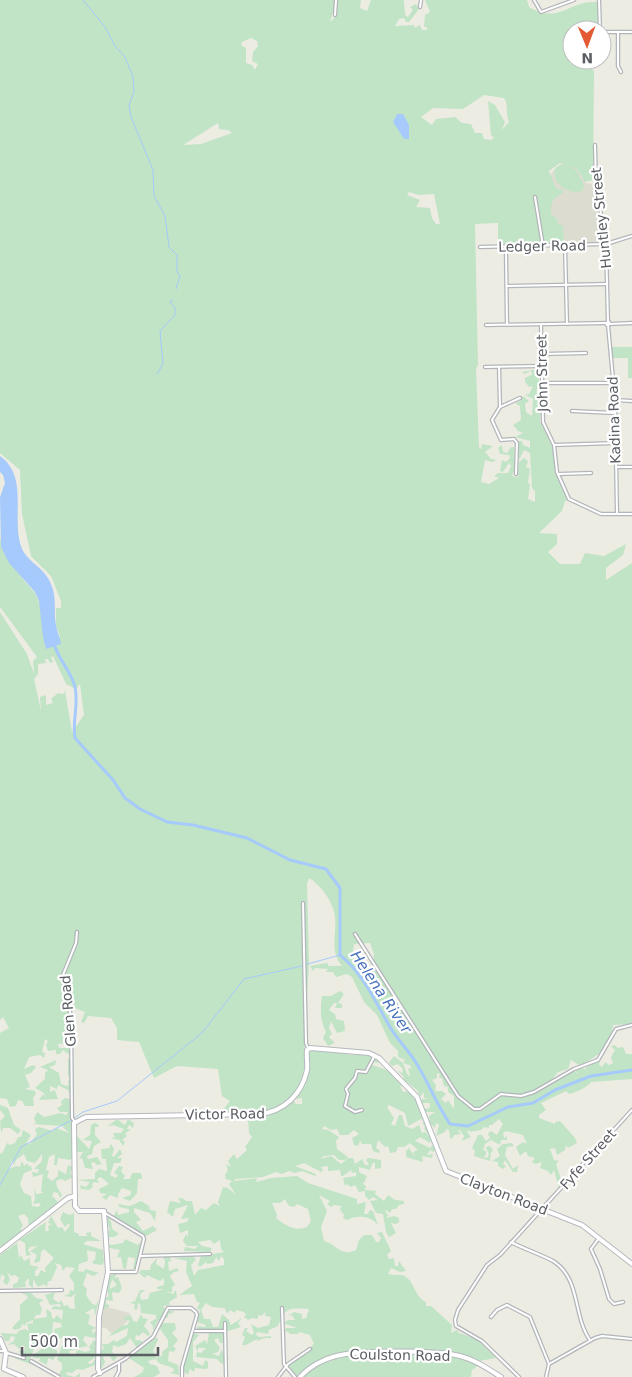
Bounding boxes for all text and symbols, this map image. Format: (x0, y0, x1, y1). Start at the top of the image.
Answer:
north arrow (562, 20, 612, 70)
text: N (581, 50, 593, 66)
street label: Huntley Street (588, 166, 614, 269)
street label: Ledger Road (498, 237, 586, 255)
street label: John Street (533, 334, 551, 413)
street label: Kadina Road (604, 376, 624, 464)
water label: Helena River (347, 947, 416, 1038)
street label: Glen Road (57, 975, 79, 1047)
street label: Victor Road (185, 1105, 265, 1123)
street label: Fyfe Street (557, 1125, 620, 1192)
street label: Clayton Road (458, 1170, 550, 1218)
scale bar (22, 1324, 159, 1356)
text: 500 m (30, 1333, 78, 1351)
street label: Coulston Road (349, 1346, 451, 1364)

